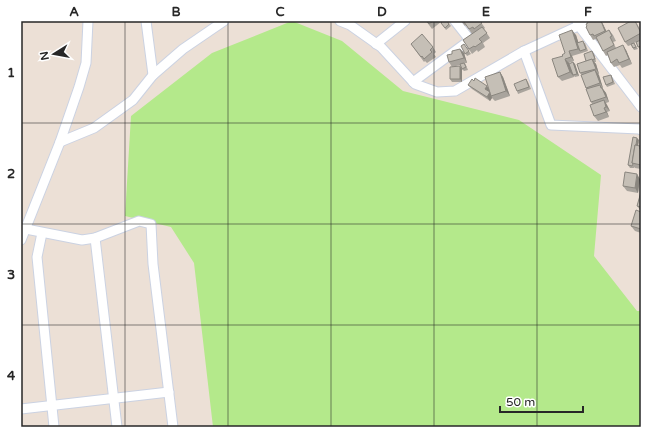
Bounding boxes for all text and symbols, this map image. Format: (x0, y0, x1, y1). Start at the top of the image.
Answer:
text: A (69, 4, 79, 20)
text: B (171, 4, 181, 20)
text: C (275, 4, 285, 20)
text: D (377, 4, 387, 20)
text: E (482, 4, 490, 20)
text: F (584, 4, 592, 20)
north arrow (34, 34, 74, 74)
text: N (37, 50, 52, 61)
text: 1 (7, 65, 15, 81)
text: 2 (7, 166, 15, 182)
text: 3 (7, 267, 15, 283)
text: 4 (7, 368, 16, 384)
scale bar (500, 388, 583, 414)
text: 50 m (506, 395, 535, 409)

